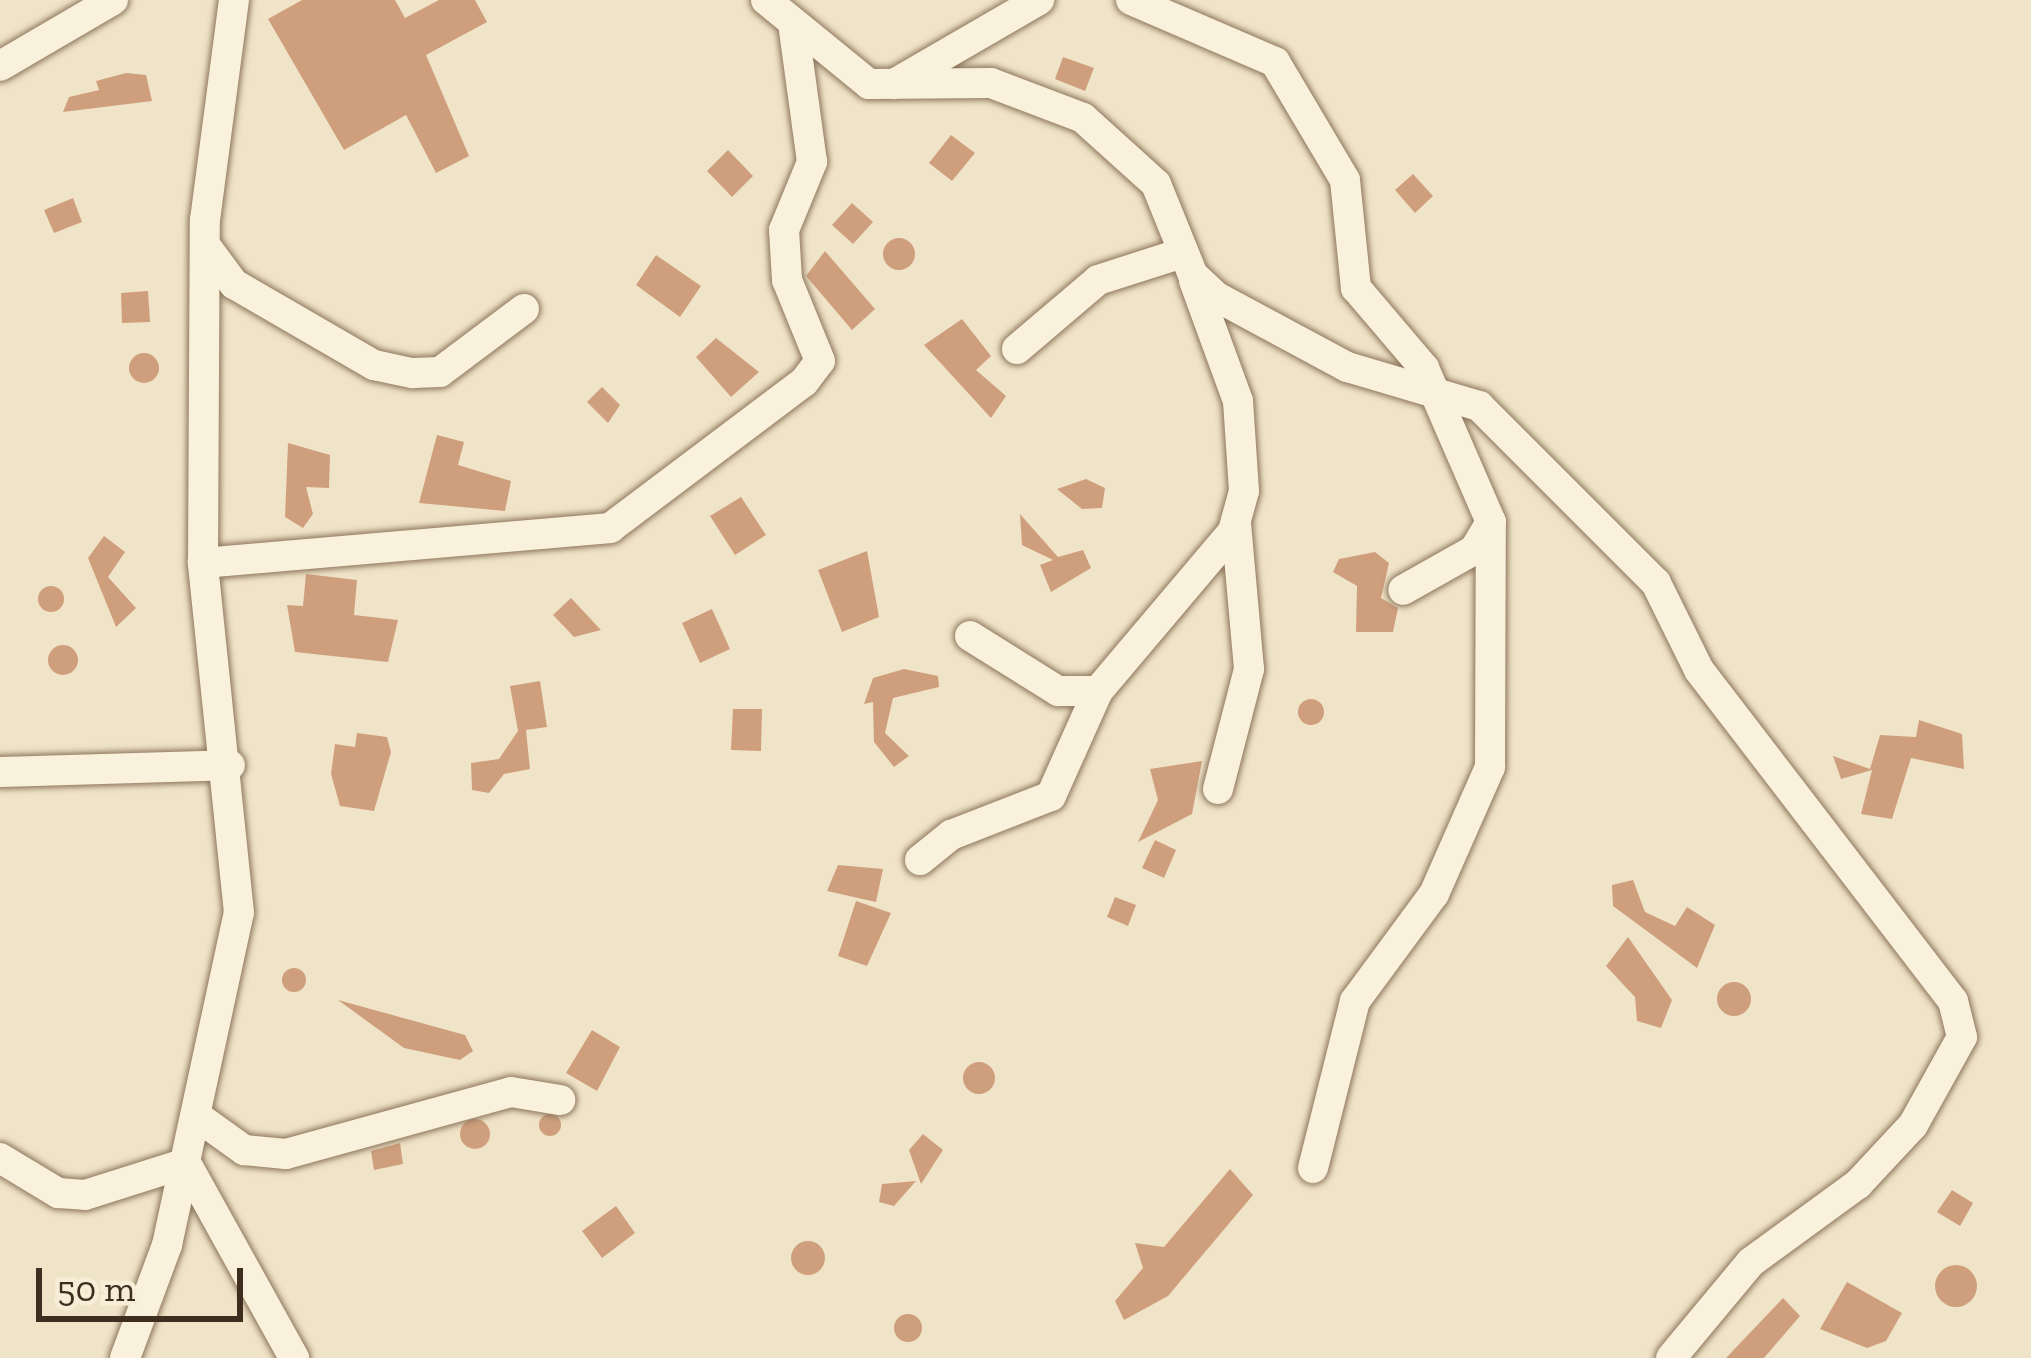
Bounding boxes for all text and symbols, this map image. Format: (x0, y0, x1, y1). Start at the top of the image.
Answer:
scale bar (42, 1244, 249, 1318)
text: 50 m (57, 1267, 135, 1310)

